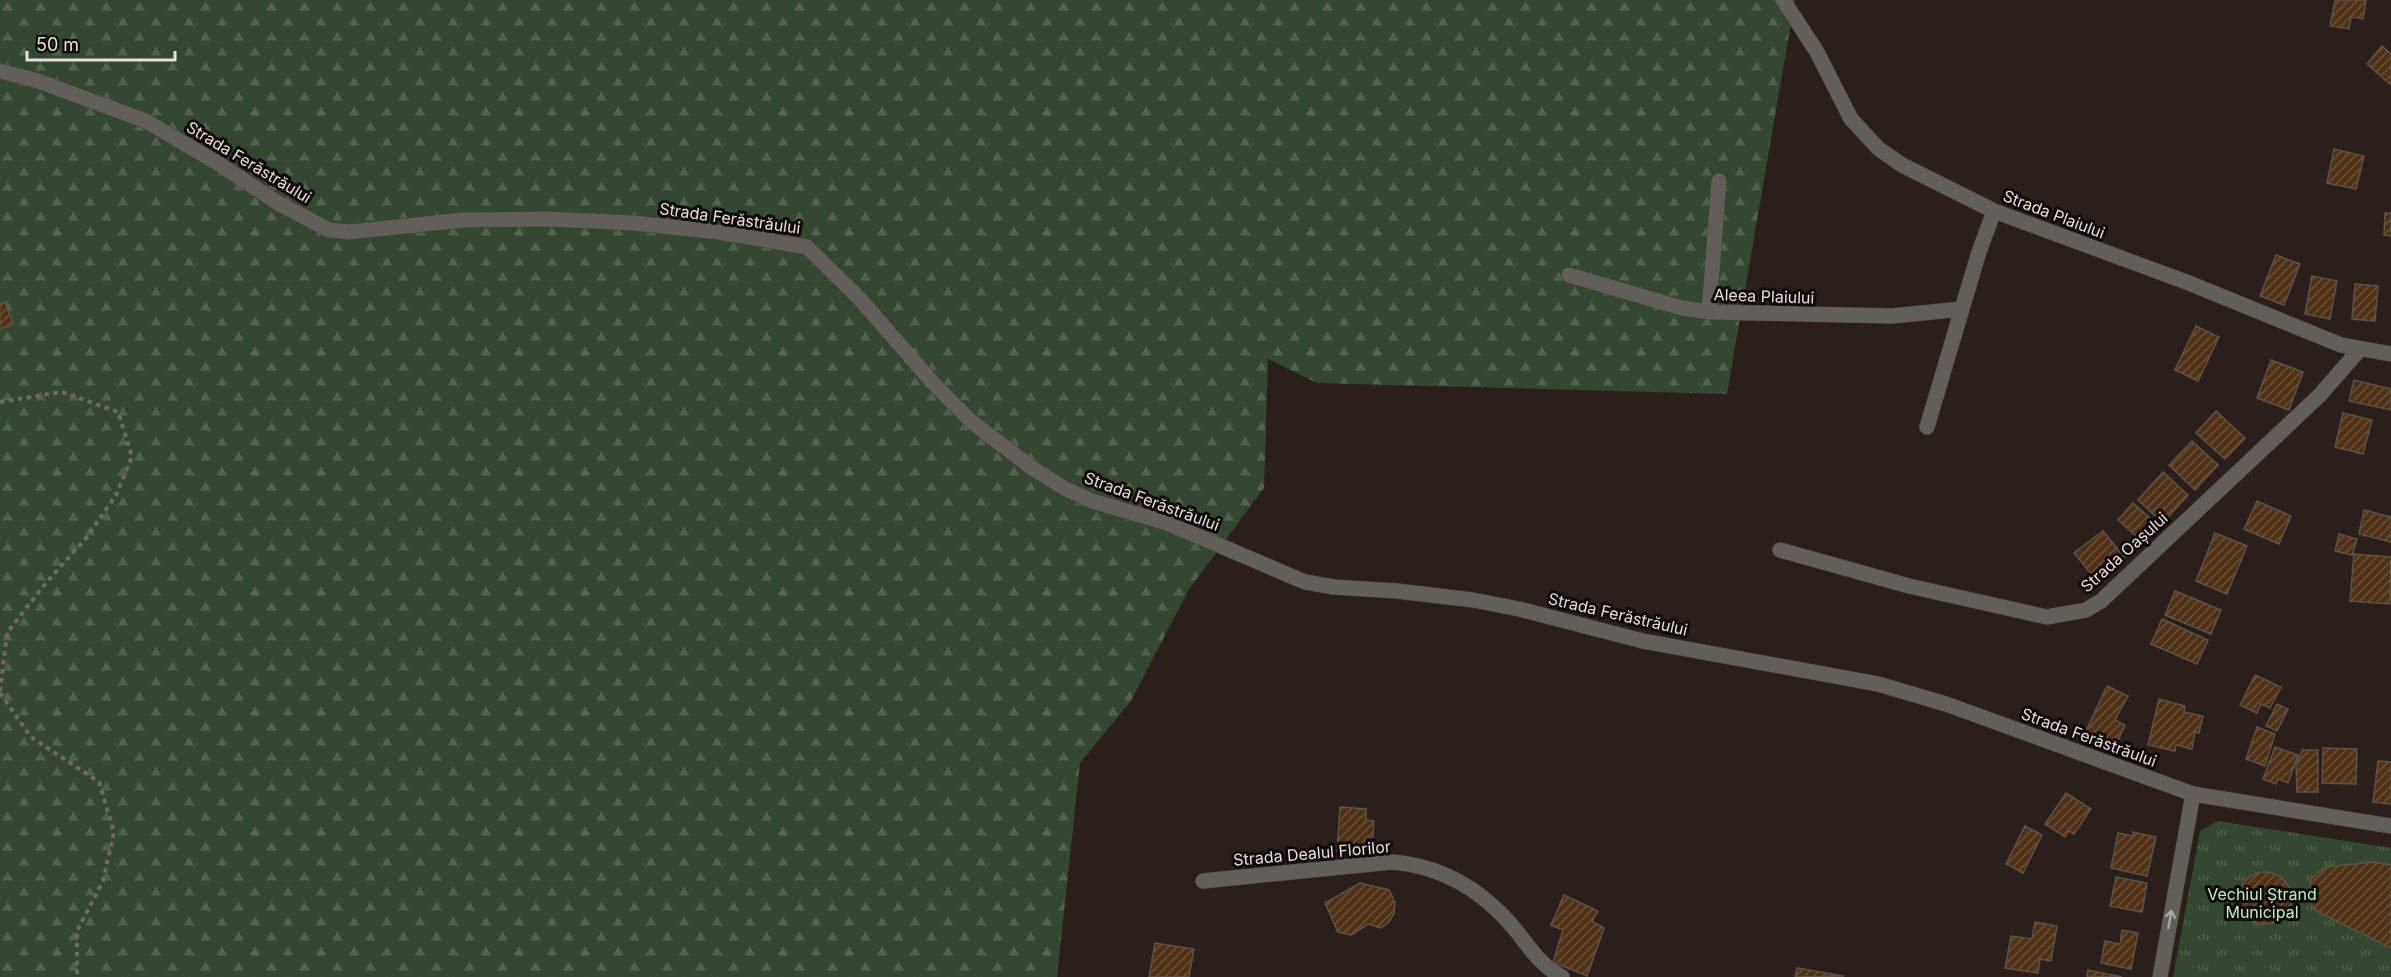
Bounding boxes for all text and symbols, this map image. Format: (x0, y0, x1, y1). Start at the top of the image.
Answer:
scale bar (27, 24, 176, 62)
text: 50 m (36, 34, 79, 55)
street label: Strada Ferăstrăului (183, 117, 315, 207)
street label: Strada Plaiului (2000, 185, 2108, 243)
street label: Strada Ferăstrăului (658, 198, 802, 238)
street label: Aleea Plaiului (1713, 284, 1815, 308)
street label: Strada Ferăstrăului (1082, 467, 1222, 535)
street label: Strada Oașului (2076, 508, 2172, 596)
street label: Strada Ferăstrăului (1546, 588, 1690, 640)
street label: Strada Ferăstrăului (2019, 703, 2159, 771)
street label: Strada Dealul Florilor (1232, 836, 1392, 870)
park label: Vechiul Ștrand Municipal (2207, 884, 2317, 922)
one-way arrow (2165, 910, 2176, 930)

